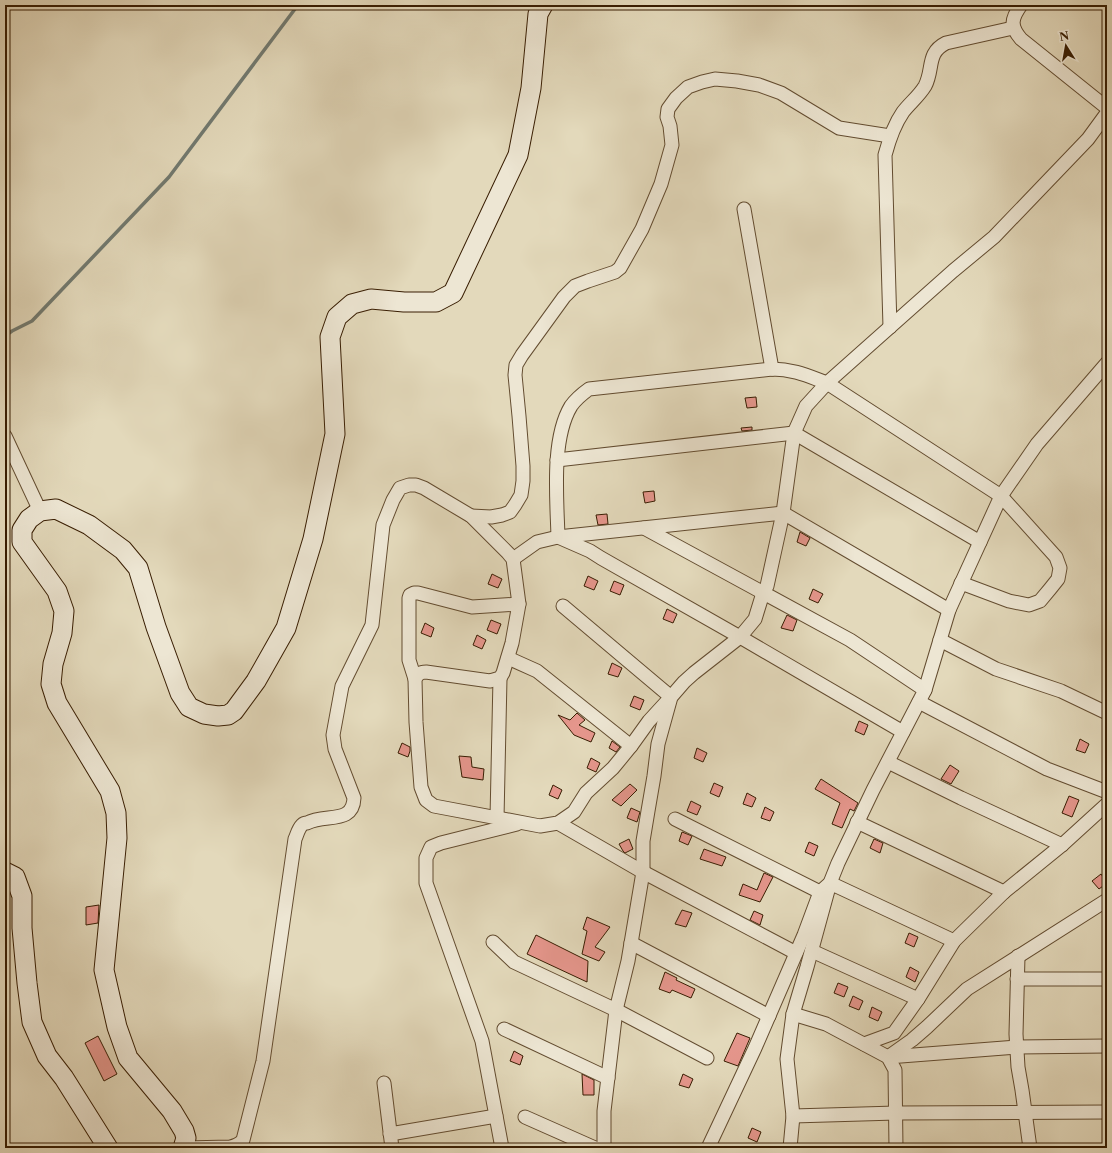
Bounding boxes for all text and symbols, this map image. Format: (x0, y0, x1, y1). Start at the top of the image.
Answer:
north arrow (1046, 26, 1086, 66)
text: N (1058, 28, 1071, 44)

